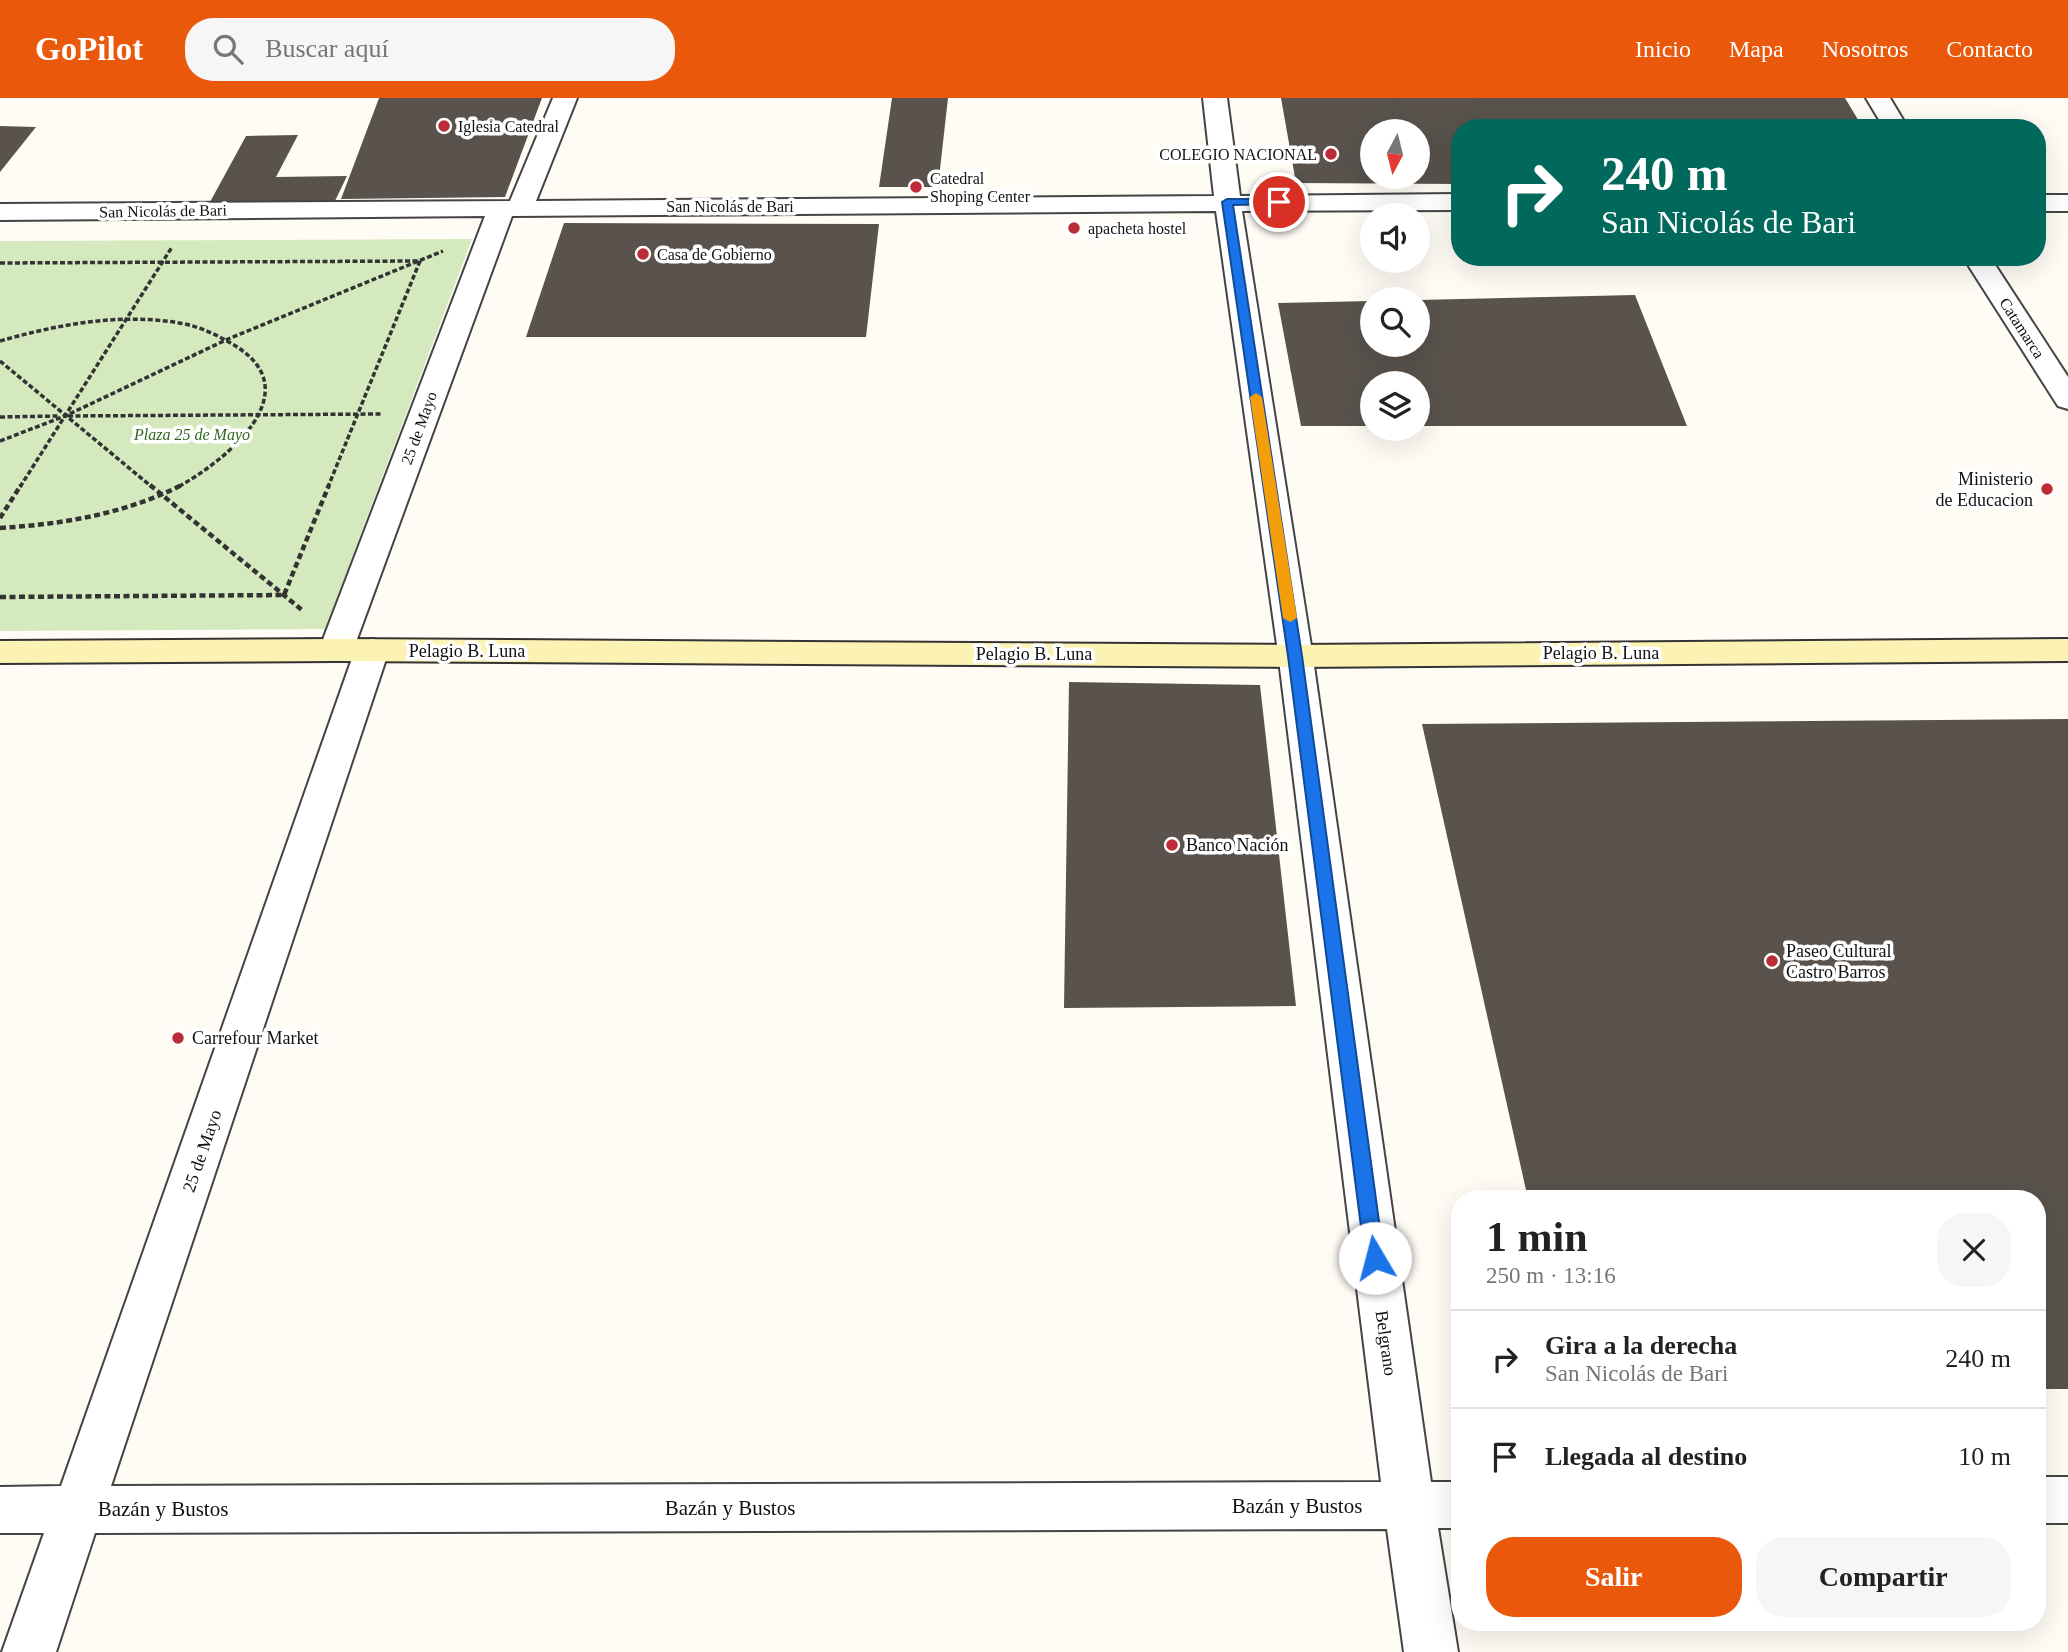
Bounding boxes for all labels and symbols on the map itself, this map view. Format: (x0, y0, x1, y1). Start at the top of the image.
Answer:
marker: Iglesia Catedral (436, 118, 452, 134)
place label: Iglesia Catedral (458, 118, 559, 136)
north arrow (1360, 119, 1430, 189)
place label: COLEGIO NACIONAL (1159, 146, 1317, 163)
marker: COLEGIO NACIONAL (1323, 146, 1339, 162)
place label: Catedral Shoping Center (930, 170, 1031, 206)
pin (1249, 172, 1309, 232)
marker: Catedral Shoping Center (908, 179, 924, 195)
street label: San Nicolás de Bari (666, 198, 794, 215)
street label: San Nicolás de Bari (99, 201, 227, 221)
marker: apacheta hostel (1066, 220, 1082, 236)
place label: apacheta hostel (1088, 220, 1187, 238)
marker: Casa de Gobierno (635, 246, 651, 262)
place label: Casa de Gobierno (657, 246, 772, 263)
street label: Catamarca (1996, 295, 2048, 361)
street label: 25 de Mayo (398, 389, 441, 467)
park label: Plaza 25 de Mayo (133, 426, 250, 444)
place label: Ministerio de Educacion (1936, 469, 2033, 510)
marker: Ministerio de Educacion (2039, 481, 2055, 497)
street label: Pelagio B. Luna (409, 641, 525, 661)
street label: Pelagio B. Luna (1543, 643, 1659, 663)
street label: Pelagio B. Luna (976, 644, 1092, 664)
place label: Banco Nación (1186, 835, 1288, 855)
marker: Banco Nación (1164, 837, 1180, 853)
place label: Paseo Cultural Castro Barros (1786, 941, 1892, 982)
marker: Paseo Cultural Castro Barros (1764, 953, 1780, 969)
place label: Carrefour Market (192, 1028, 318, 1048)
marker: Carrefour Market (170, 1030, 186, 1046)
street label: 25 de Mayo (179, 1107, 225, 1195)
position arrow (1338, 1221, 1412, 1295)
street label: Belgrano (1372, 1309, 1400, 1377)
street label: Bazán y Bustos (1232, 1494, 1362, 1518)
street label: Bazán y Bustos (665, 1496, 795, 1520)
street label: Bazán y Bustos (98, 1497, 228, 1521)

